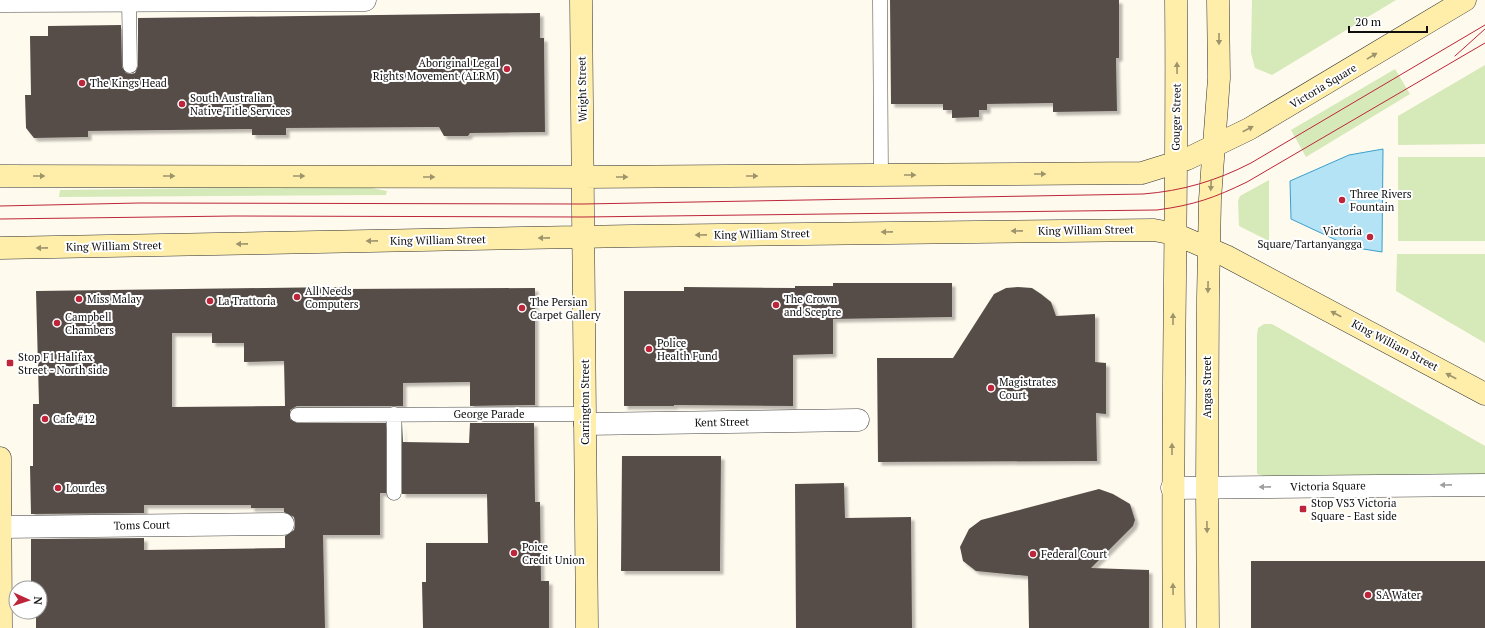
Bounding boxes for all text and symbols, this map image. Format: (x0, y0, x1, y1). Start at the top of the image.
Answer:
scale bar (1349, 8, 1427, 34)
text: 20 m (1355, 14, 1382, 29)
one-way arrow (1216, 33, 1222, 46)
one-way arrow (1367, 52, 1377, 60)
place label: Aboriginal Legal Rights Movement (ALRM) (373, 56, 499, 83)
street label: Wright Street (574, 56, 590, 122)
street label: Victoria Square (1287, 60, 1359, 111)
one-way arrow (1173, 62, 1180, 74)
marker: Aboriginal Legal Rights Movement (ALRM) (502, 64, 512, 74)
place label: The Kings Head (90, 76, 167, 90)
marker: The Kings Head (77, 78, 87, 88)
street label: Gouger Street (1168, 83, 1184, 151)
place label: South Australian Native Title Services (190, 91, 290, 118)
marker: South Australian Native Title Services (177, 99, 187, 109)
one-way arrow (1242, 126, 1254, 132)
one-way arrow (1034, 171, 1047, 177)
one-way arrow (904, 172, 917, 178)
one-way arrow (33, 173, 46, 179)
one-way arrow (163, 173, 176, 179)
one-way arrow (293, 173, 306, 179)
one-way arrow (746, 173, 759, 179)
one-way arrow (423, 174, 436, 180)
one-way arrow (616, 174, 629, 180)
one-way arrow (1208, 179, 1214, 192)
place label: Three Rivers Fountain (1350, 187, 1412, 214)
marker: Three Rivers Fountain (1337, 195, 1347, 205)
street label: King William Street (1038, 222, 1134, 238)
place label: Victoria Square/Tartanyangga (1257, 224, 1362, 251)
street label: King William Street (714, 226, 810, 242)
one-way arrow (1010, 228, 1023, 234)
one-way arrow (881, 229, 893, 236)
street label: King William Street (390, 232, 486, 248)
one-way arrow (694, 232, 707, 238)
marker: Victoria Square/Tartanyangga (1365, 232, 1375, 242)
one-way arrow (537, 235, 550, 241)
street label: King William Street (66, 238, 162, 254)
one-way arrow (366, 238, 378, 245)
one-way arrow (235, 241, 248, 247)
one-way arrow (36, 244, 48, 251)
one-way arrow (1205, 281, 1212, 293)
place label: All Needs Computers (305, 284, 359, 311)
place label: Miss Malay (87, 292, 142, 306)
marker: All Needs Computers (292, 292, 302, 302)
place label: The Crown and Sceptre (784, 292, 842, 319)
marker: Miss Malay (74, 294, 84, 304)
place label: La Trattoria (218, 294, 276, 308)
place label: The Persian Carpet Gallery (530, 295, 601, 322)
marker: La Trattoria (205, 296, 215, 306)
marker: The Crown and Sceptre (771, 300, 781, 310)
marker: The Persian Carpet Gallery (517, 303, 527, 313)
place label: Campbell Chambers (65, 310, 114, 337)
one-way arrow (1331, 310, 1342, 317)
one-way arrow (1170, 312, 1176, 325)
street label: King William Street (1349, 316, 1441, 374)
marker: Campbell Chambers (52, 318, 62, 328)
place label: Police Health Fund (657, 336, 718, 363)
marker: Police Health Fund (644, 344, 654, 354)
place label: Stop F1 Halifax Street - North side (18, 350, 108, 377)
street label: Angas Street (1200, 356, 1214, 418)
marker: Stop F1 Halifax Street - North side (5, 358, 15, 368)
street label: Carrington Street (578, 359, 592, 445)
one-way arrow (1445, 372, 1457, 379)
place label: Magistrates Court (999, 375, 1056, 402)
marker: Magistrates Court (986, 383, 996, 393)
street label: George Parade (454, 407, 525, 421)
place label: Cafe #12 (53, 412, 95, 426)
marker: Cafe #12 (40, 414, 50, 424)
street label: Kent Street (695, 415, 749, 429)
one-way arrow (1169, 442, 1175, 455)
street label: Victoria Square (1290, 478, 1366, 494)
place label: Lourdes (66, 481, 105, 495)
one-way arrow (1439, 482, 1452, 488)
marker: Lourdes (53, 483, 63, 493)
one-way arrow (1258, 484, 1271, 490)
place label: Stop VS3 Victoria Square - East side (1311, 496, 1397, 523)
marker: Stop VS3 Victoria Square - East side (1298, 504, 1308, 514)
street label: Toms Court (114, 518, 170, 532)
one-way arrow (1204, 521, 1210, 534)
place label: Poice Credit Union (522, 540, 585, 567)
place label: Federal Court (1041, 547, 1107, 561)
marker: Poice Credit Union (509, 548, 519, 558)
marker: Federal Court (1028, 549, 1038, 559)
north arrow (8, 580, 48, 620)
one-way arrow (1170, 582, 1176, 595)
place label: SA Water (1376, 588, 1422, 602)
marker: SA Water (1363, 590, 1373, 600)
text: N (31, 596, 45, 606)

